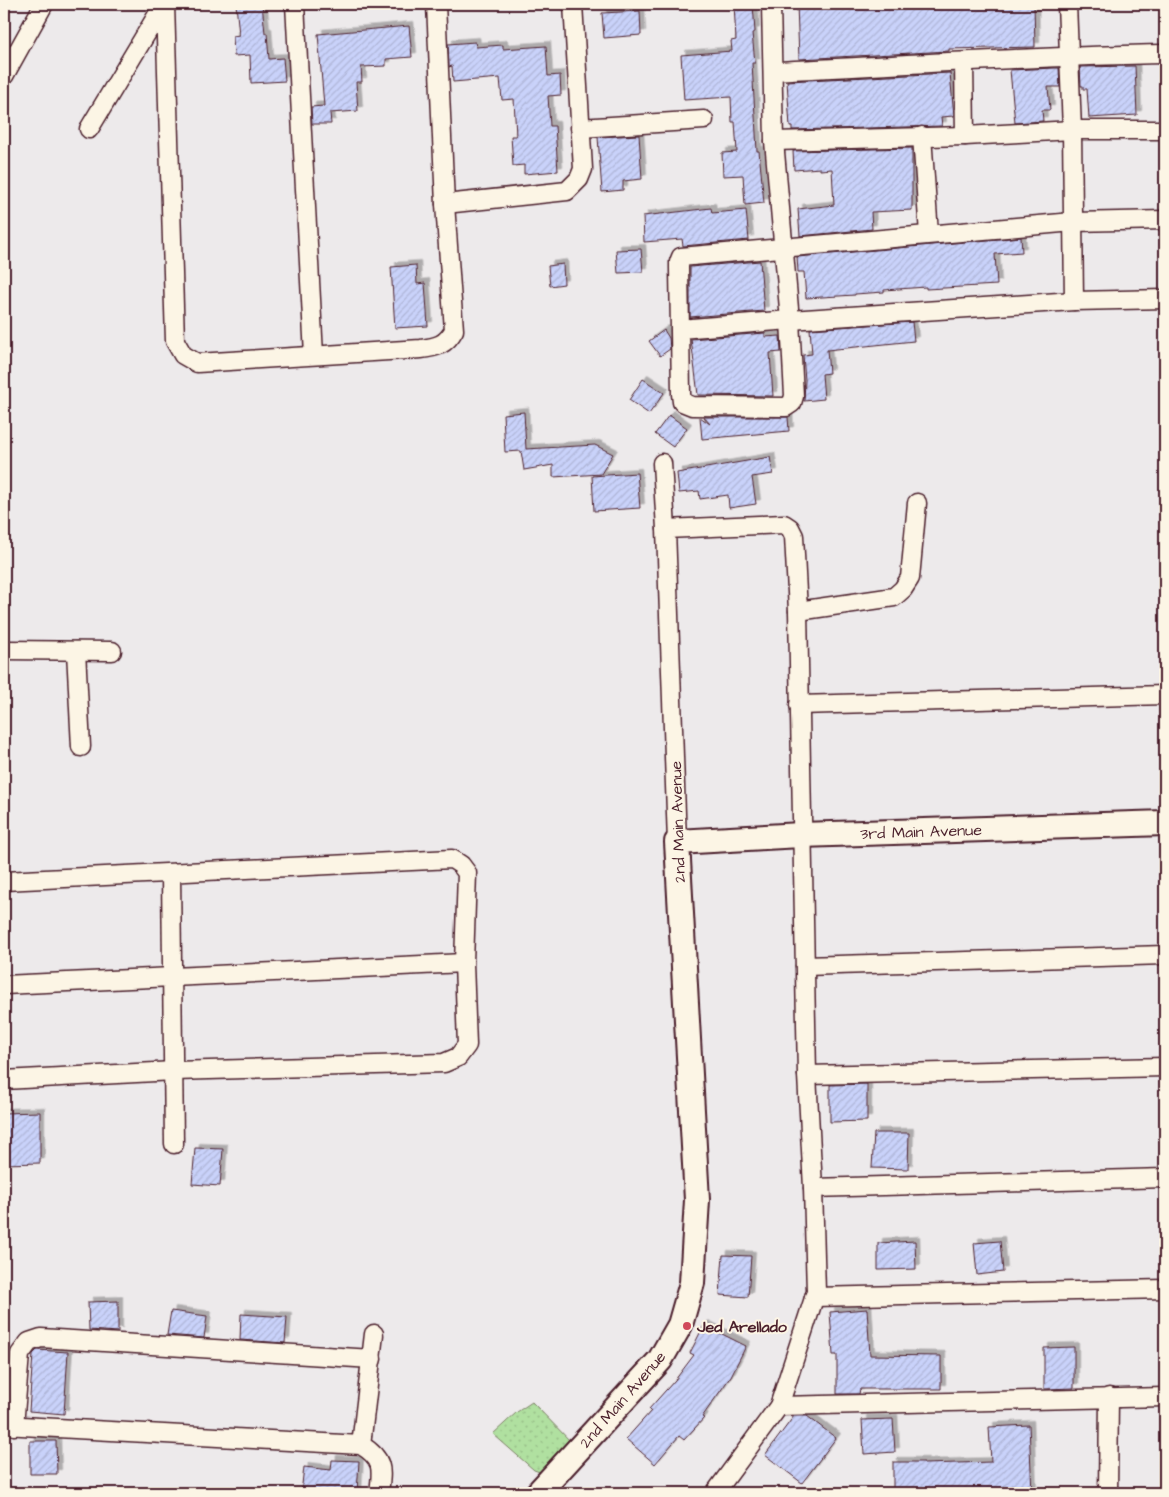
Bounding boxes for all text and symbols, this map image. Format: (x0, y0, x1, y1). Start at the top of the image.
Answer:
street label: 2nd Main Avenue (665, 760, 691, 883)
street label: 3rd Main Avenue (860, 819, 983, 845)
place label: Jed Arellado (696, 1316, 788, 1338)
marker: Jed Arellado (681, 1320, 693, 1332)
street label: 2nd Main Avenue (574, 1346, 671, 1453)

